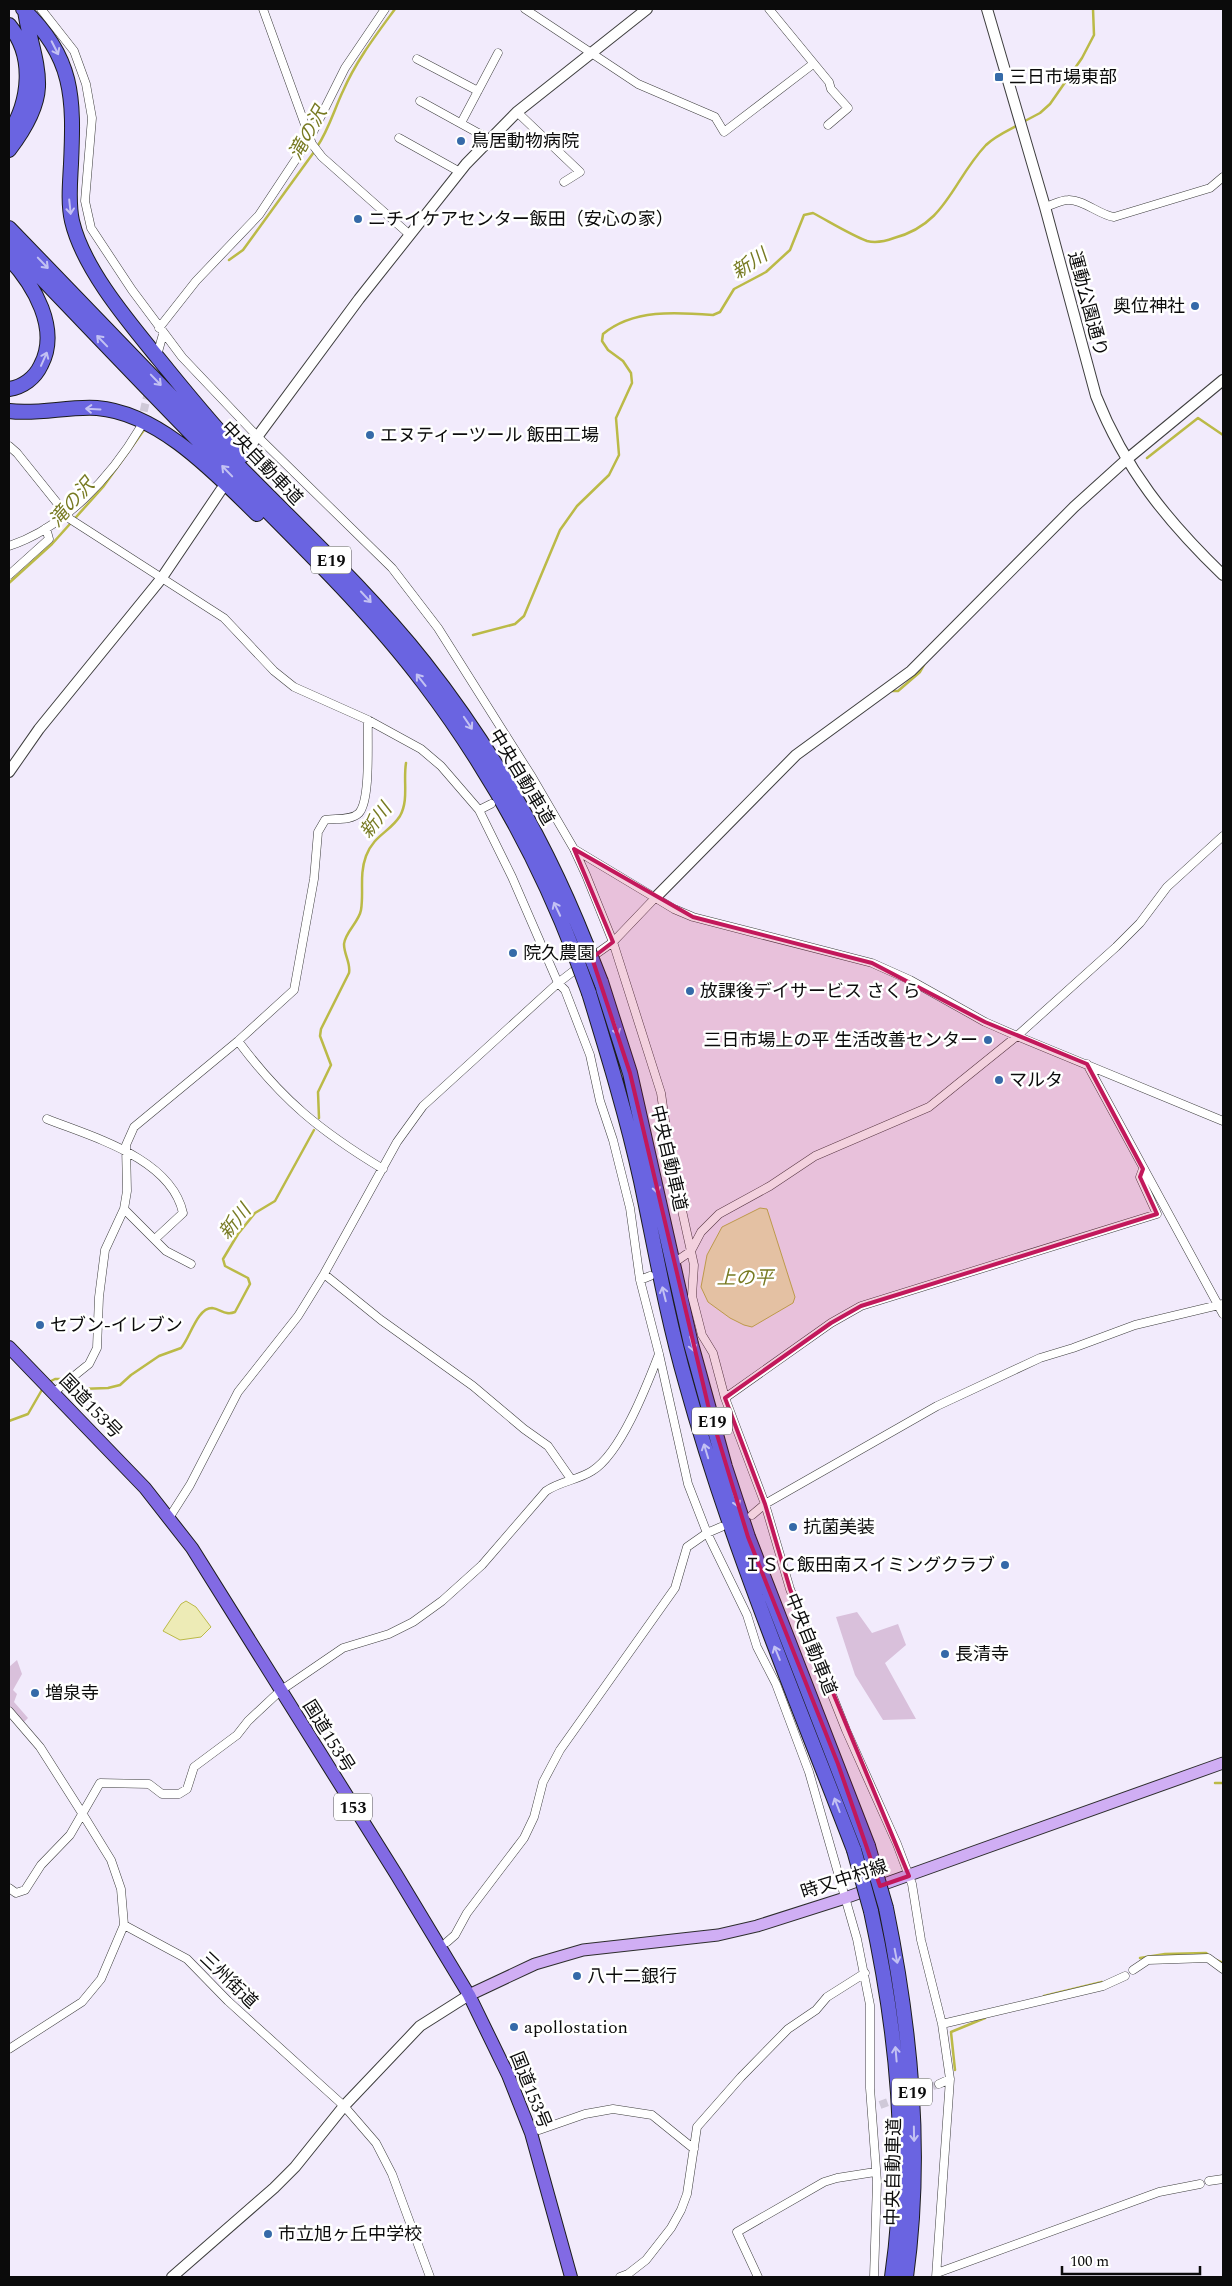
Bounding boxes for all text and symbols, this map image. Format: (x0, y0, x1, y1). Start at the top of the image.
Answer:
one-way arrow (51, 40, 60, 55)
place label: 三日市場東部 (1009, 64, 1117, 91)
marker: 三日市場東部 (993, 71, 1005, 83)
water label: 滝の沢 (282, 99, 336, 166)
place label: 鳥居動物病院 (471, 128, 579, 155)
marker: 鳥居動物病院 (455, 135, 467, 147)
one-way arrow (65, 199, 75, 215)
place label: ニチイケアセンター飯田（安心の家） (368, 206, 674, 233)
marker: ニチイケアセンター飯田（安心の家） (352, 213, 364, 225)
water label: 新川 (726, 241, 775, 287)
street label: 運動公園通り (1061, 248, 1115, 360)
one-way arrow (37, 256, 49, 269)
place label: 奥位神社 (1113, 293, 1185, 320)
marker: 奥位神社 (1189, 300, 1201, 312)
one-way arrow (96, 335, 108, 347)
one-way arrow (39, 352, 49, 367)
one-way arrow (150, 373, 162, 386)
one-way arrow (85, 404, 101, 413)
street label: 中央自動車道 (214, 415, 309, 512)
place label: エヌティーツール 飯田工場 (380, 422, 599, 449)
marker: エヌティーツール 飯田工場 (364, 429, 376, 441)
one-way arrow (221, 464, 233, 477)
water label: 滝の沢 (42, 470, 104, 534)
road number: E19 (311, 546, 351, 574)
one-way arrow (360, 590, 372, 603)
one-way arrow (415, 674, 426, 687)
one-way arrow (463, 716, 473, 730)
street label: 中央自動車道 (482, 724, 561, 830)
water label: 新川 (353, 795, 401, 845)
one-way arrow (551, 902, 561, 917)
place label: 院久農園 (523, 940, 595, 967)
marker: 院久農園 (507, 947, 519, 959)
place label: 放課後デイサービス さくら (700, 978, 921, 1005)
marker: 放課後デイサービス さくら (684, 985, 696, 997)
one-way arrow (612, 1020, 622, 1036)
place label: 三日市場上の平 生活改善センター (704, 1027, 978, 1054)
marker: 三日市場上の平 生活改善センター (982, 1034, 994, 1046)
place label: マルタ (1009, 1067, 1063, 1094)
marker: マルタ (993, 1074, 1005, 1086)
street label: 中央自動車道 (643, 1102, 694, 1214)
one-way arrow (652, 1177, 661, 1193)
water label: 新川 (212, 1197, 260, 1246)
water label: 上の平 (716, 1264, 775, 1293)
one-way arrow (659, 1286, 668, 1302)
place label: セブン-イレブン (50, 1312, 183, 1339)
marker: セブン-イレブン (34, 1319, 46, 1331)
one-way arrow (687, 1336, 697, 1352)
street label: 国道153号 (53, 1368, 128, 1445)
road number: E19 (692, 1408, 732, 1434)
one-way arrow (700, 1443, 710, 1459)
one-way arrow (732, 1492, 742, 1508)
place label: 抗菌美装 (803, 1514, 875, 1541)
marker: 抗菌美装 (787, 1521, 799, 1533)
place label: ＩＳＣ飯田南スイミングクラブ (743, 1552, 995, 1579)
marker: ＩＳＣ飯田南スイミングクラブ (999, 1559, 1011, 1571)
street label: 中央自動車道 (778, 1589, 843, 1699)
place label: 長清寺 (955, 1641, 1009, 1668)
one-way arrow (772, 1646, 781, 1661)
marker: 長清寺 (939, 1648, 951, 1660)
place label: 増泉寺 (45, 1680, 99, 1707)
marker: 増泉寺 (29, 1687, 41, 1699)
street label: 国道153号 (296, 1695, 361, 1778)
road number: 153 (334, 1794, 372, 1820)
one-way arrow (832, 1798, 841, 1813)
street label: 時又中村線 (797, 1853, 891, 1906)
street label: 三州街道 (193, 1946, 264, 2015)
one-way arrow (891, 1947, 901, 1963)
place label: 八十二銀行 (587, 1963, 677, 1990)
marker: 八十二銀行 (571, 1970, 583, 1982)
place label: apollostation (524, 2014, 628, 2041)
marker: apollostation (508, 2021, 520, 2033)
one-way arrow (891, 2046, 900, 2062)
street label: 国道153号 (503, 2048, 558, 2133)
road number: E19 (892, 2078, 932, 2106)
street label: 中央自動車道 (879, 2118, 908, 2226)
one-way arrow (909, 2126, 918, 2142)
place label: 市立旭ヶ丘中学校 (278, 2221, 422, 2248)
marker: 市立旭ヶ丘中学校 (262, 2228, 274, 2240)
scale bar (1062, 2244, 1200, 2276)
text: 100 m (1070, 2250, 1109, 2273)

